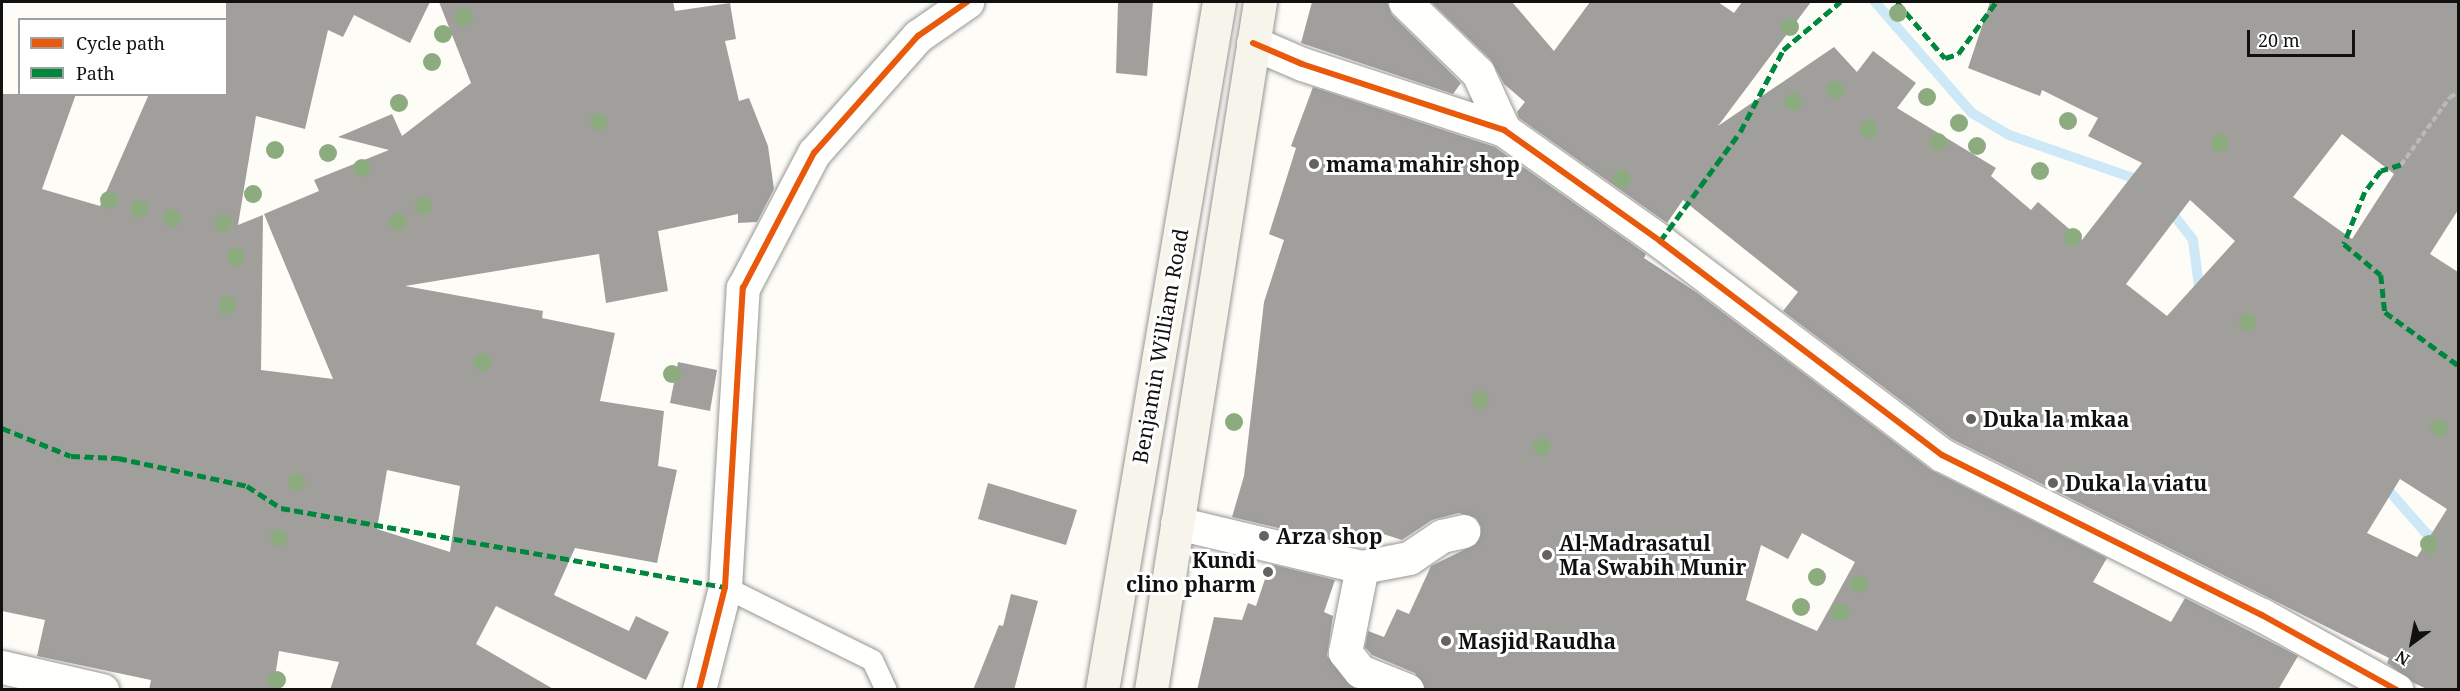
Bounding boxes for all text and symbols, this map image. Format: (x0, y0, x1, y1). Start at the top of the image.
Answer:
legend (18, 18, 228, 96)
scale bar (2250, 18, 2358, 56)
text: 20 m (2258, 28, 2300, 52)
text: Cycle path (76, 31, 165, 55)
text: Path (76, 61, 115, 85)
place label: mama mahir shop (1326, 151, 1520, 177)
marker: mama mahir shop (1307, 157, 1321, 171)
street label: Benjamin William Road (1127, 226, 1193, 466)
place label: Duka la mkaa (1983, 406, 2129, 432)
marker: Duka la mkaa (1964, 412, 1978, 426)
place label: Duka la viatu (2065, 470, 2207, 496)
marker: Duka la viatu (2046, 476, 2060, 490)
place label: Arza shop (1276, 523, 1383, 549)
marker: Arza shop (1257, 529, 1271, 543)
place label: Al-Madrasatul Ma Swabih Munir (1559, 530, 1746, 580)
place label: Kundi clino pharm (1126, 547, 1256, 597)
marker: Al-Madrasatul Ma Swabih Munir (1540, 548, 1554, 562)
marker: Kundi clino pharm (1261, 565, 1275, 579)
north arrow (2382, 613, 2442, 673)
place label: Masjid Raudha (1458, 628, 1616, 654)
marker: Masjid Raudha (1439, 634, 1453, 648)
text: N (2391, 646, 2414, 671)

